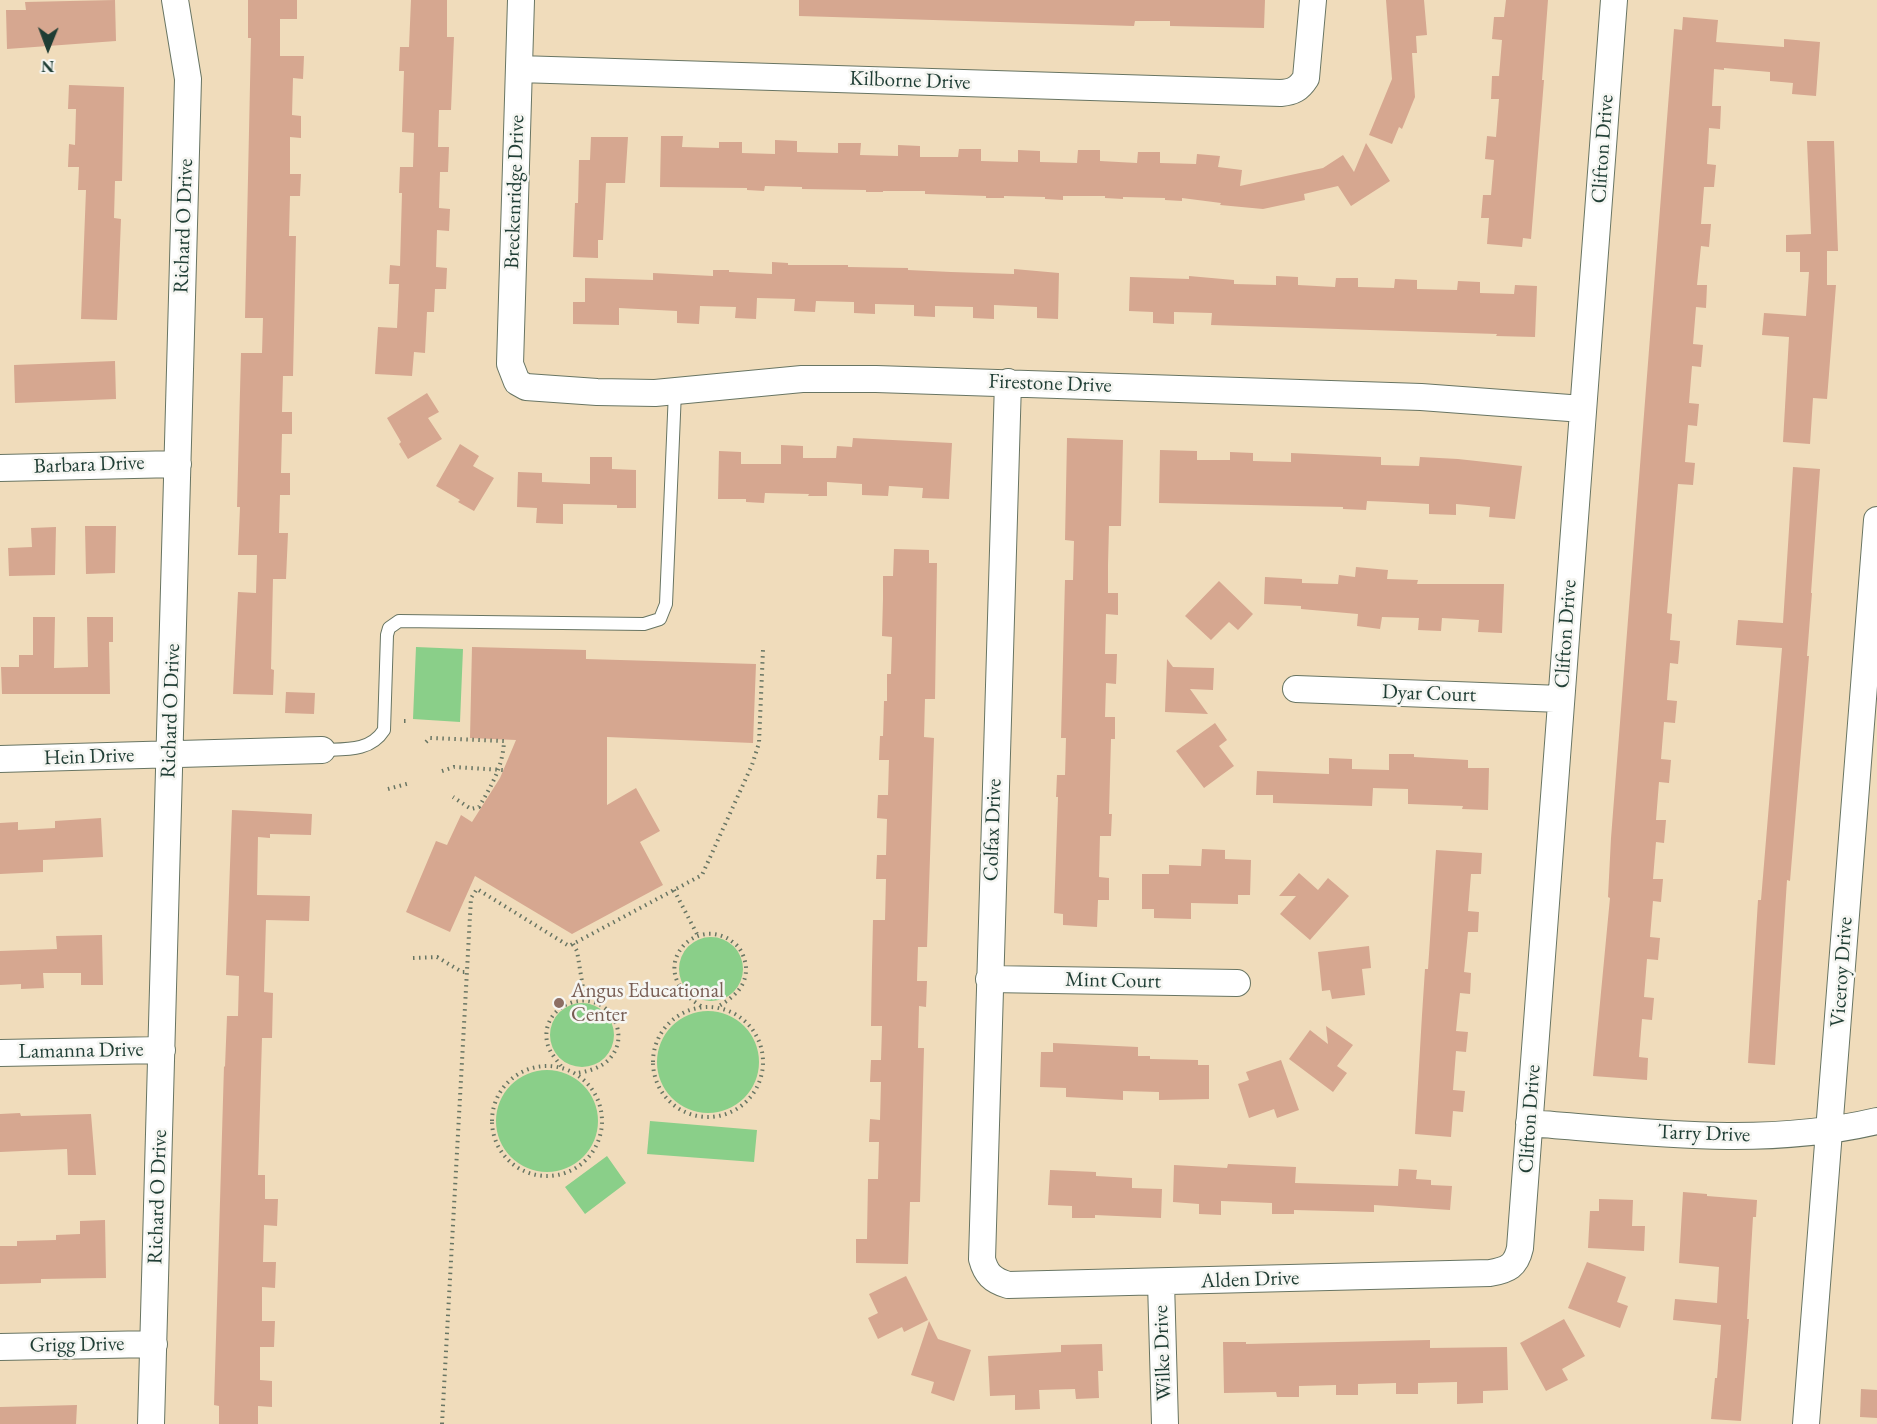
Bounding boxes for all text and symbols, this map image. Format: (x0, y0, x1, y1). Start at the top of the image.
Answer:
north arrow (18, 18, 78, 78)
text: N (41, 56, 54, 77)
street label: Kilborne Drive (849, 66, 971, 96)
street label: Clifton Drive (1587, 94, 1619, 204)
street label: Breckenridge Drive (500, 115, 530, 269)
street label: Richard O Drive (169, 158, 199, 294)
street label: Firestone Drive (988, 369, 1112, 399)
street label: Barbara Drive (33, 450, 145, 480)
street label: Clifton Drive (1550, 579, 1582, 689)
street label: Richard O Drive (156, 643, 186, 779)
street label: Dyar Court (1381, 680, 1477, 708)
street label: Hein Drive (43, 743, 135, 771)
street label: Colfax Drive (979, 778, 1007, 882)
street label: Viceroy Drive (1826, 916, 1858, 1028)
street label: Mint Court (1065, 968, 1161, 994)
place label: Angus Educational Center (571, 978, 724, 1028)
marker: Angus Educational Center (552, 996, 566, 1010)
street label: Lamanna Drive (18, 1037, 144, 1065)
street label: Clifton Drive (1514, 1064, 1546, 1174)
street label: Tarry Drive (1657, 1120, 1751, 1148)
street label: Richard O Drive (143, 1129, 173, 1265)
street label: Alden Drive (1200, 1266, 1300, 1294)
street label: Wilke Drive (1149, 1305, 1177, 1401)
street label: Grigg Drive (29, 1332, 125, 1358)

